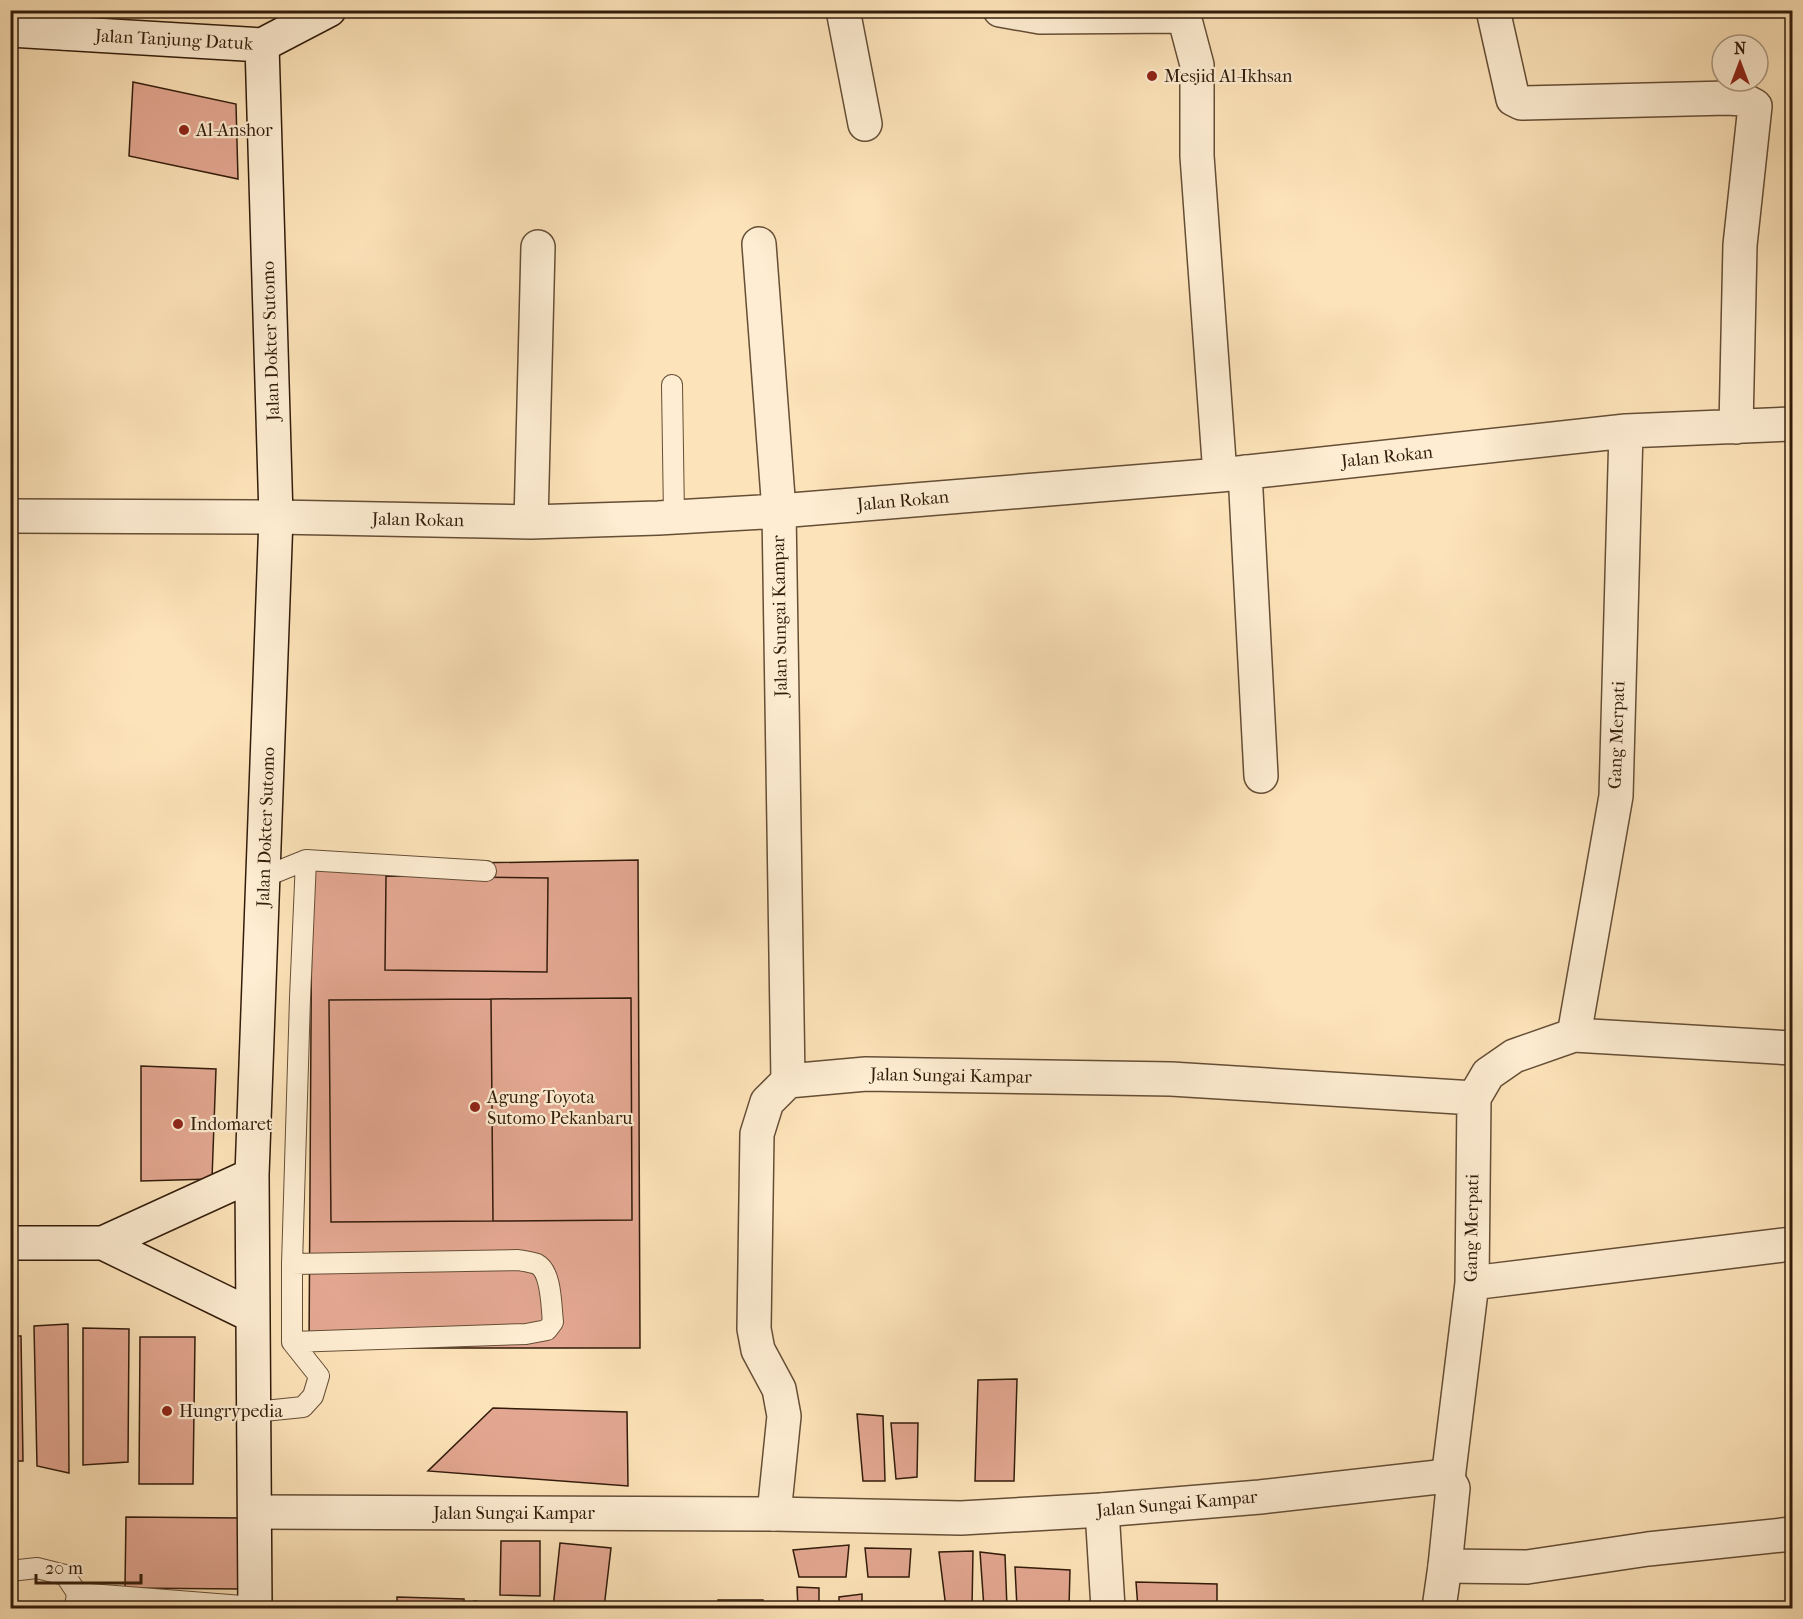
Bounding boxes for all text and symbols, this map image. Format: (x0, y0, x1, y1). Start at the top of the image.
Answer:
street label: Jalan Tanjung Datuk (92, 25, 254, 55)
north arrow (1710, 33, 1770, 93)
text: N (1734, 39, 1747, 58)
place label: Mesjid Al-Ikhsan (1164, 66, 1293, 87)
marker: Mesjid Al-Ikhsan (1145, 69, 1159, 83)
place label: Al-Anshor (195, 120, 273, 141)
marker: Al-Anshor (177, 123, 191, 137)
street label: Jalan Dokter Sutomo (258, 261, 284, 423)
street label: Jalan Rokan (1338, 442, 1434, 472)
street label: Jalan Rokan (854, 486, 950, 516)
street label: Jalan Rokan (370, 509, 465, 531)
street label: Jalan Sungai Kampar (768, 535, 792, 699)
street label: Gang Merpati (1605, 680, 1629, 789)
street label: Jalan Dokter Sutomo (253, 747, 279, 909)
street label: Jalan Sungai Kampar (868, 1064, 1032, 1088)
place label: Agung Toyota Sutomo Pekanbaru (486, 1087, 633, 1129)
marker: Agung Toyota Sutomo Pekanbaru (468, 1100, 482, 1114)
place label: Indomaret (190, 1114, 273, 1135)
marker: Indomaret (171, 1117, 185, 1131)
street label: Gang Merpati (1461, 1173, 1483, 1282)
place label: Hungrypedia (179, 1401, 283, 1422)
marker: Hungrypedia (160, 1404, 174, 1418)
street label: Jalan Sungai Kampar (1094, 1486, 1259, 1522)
street label: Jalan Sungai Kampar (431, 1503, 595, 1524)
scale bar (36, 1547, 141, 1585)
text: 20 m (45, 1558, 83, 1579)

